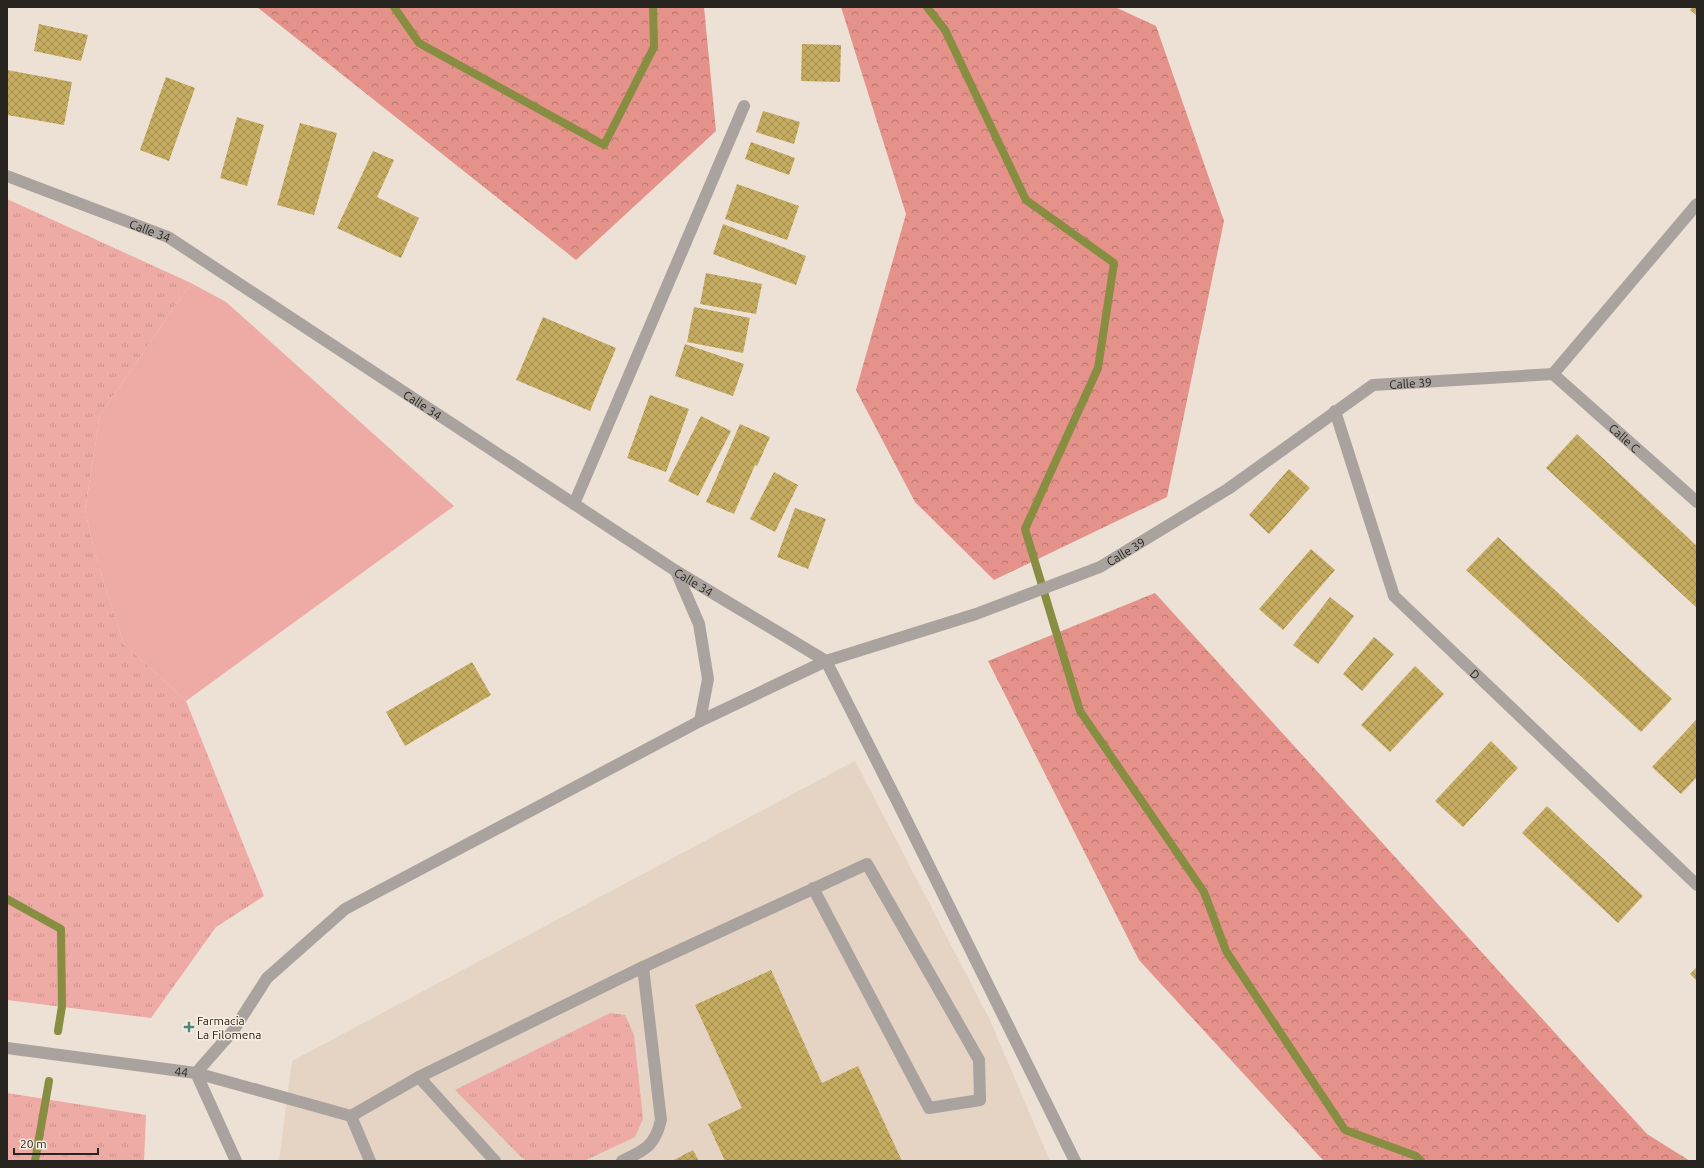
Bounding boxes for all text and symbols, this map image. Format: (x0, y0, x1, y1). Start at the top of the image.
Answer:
street label: Calle 34 (128, 217, 173, 244)
street label: Calle 39 (1389, 375, 1432, 391)
street label: Calle 34 (401, 387, 444, 422)
street label: Calle C (1607, 421, 1643, 455)
street label: Calle 39 (1104, 535, 1147, 568)
street label: Calle 34 (672, 565, 716, 598)
street label: D (1468, 666, 1483, 681)
place label: Farmacia La Filomena (197, 1014, 261, 1041)
marker: Farmacia La Filomena (184, 1022, 194, 1032)
street label: 44 (174, 1064, 189, 1078)
scale bar (14, 1130, 98, 1156)
text: 20 m (20, 1137, 47, 1150)

